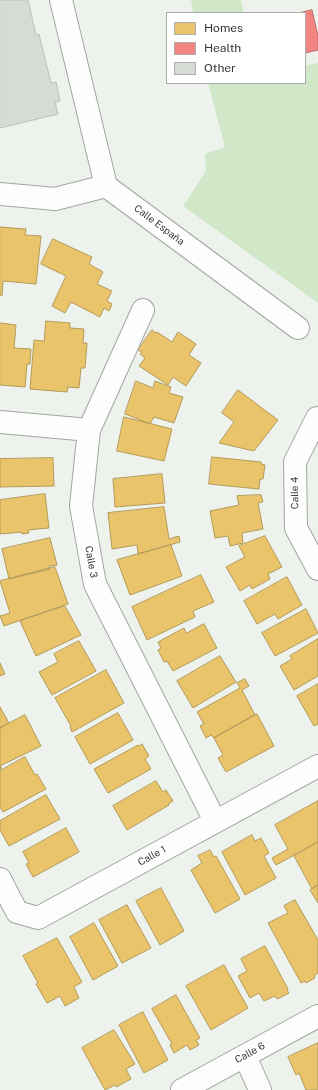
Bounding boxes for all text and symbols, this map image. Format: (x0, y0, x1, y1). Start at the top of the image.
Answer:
legend (166, 12, 306, 84)
text: Homes (204, 21, 243, 35)
text: Health (204, 41, 241, 55)
text: Other (204, 61, 236, 75)
street label: Calle España (131, 202, 187, 248)
street label: Calle 4 (289, 477, 301, 509)
street label: Calle 3 (82, 545, 100, 579)
street label: Calle 1 (136, 843, 168, 869)
street label: Calle 6 (233, 1040, 267, 1066)

